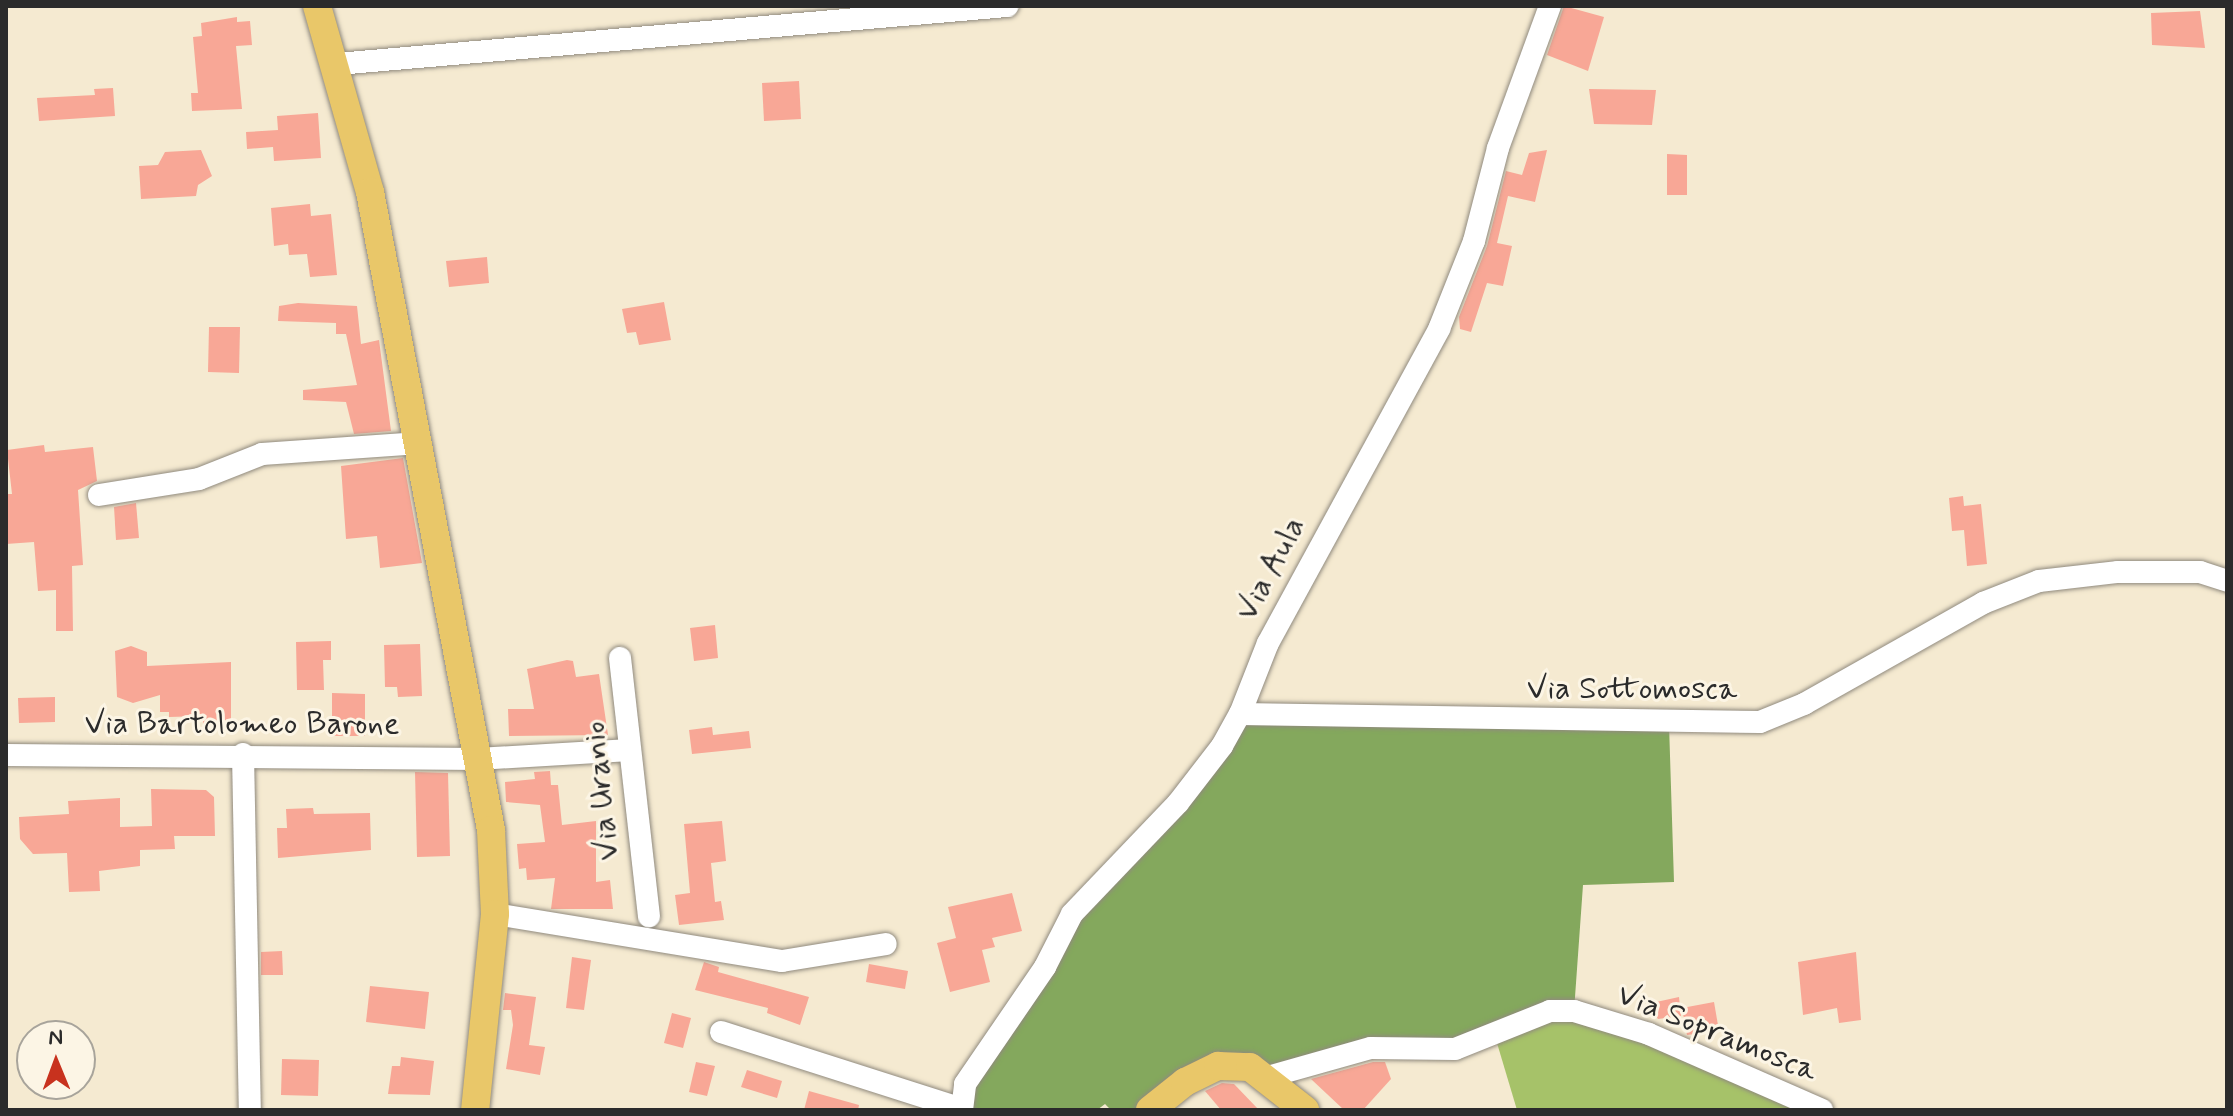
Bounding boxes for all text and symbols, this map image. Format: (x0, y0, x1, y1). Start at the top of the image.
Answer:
street label: Via Aula (1228, 511, 1314, 627)
street label: Via Sottomosca (1526, 670, 1738, 708)
street label: Via Bartolomeo Barone (86, 705, 398, 743)
street label: Via Uranio (576, 719, 628, 863)
street label: Via Sopramosca (1613, 976, 1821, 1090)
north arrow (16, 1020, 96, 1100)
text: N (48, 1024, 63, 1052)

